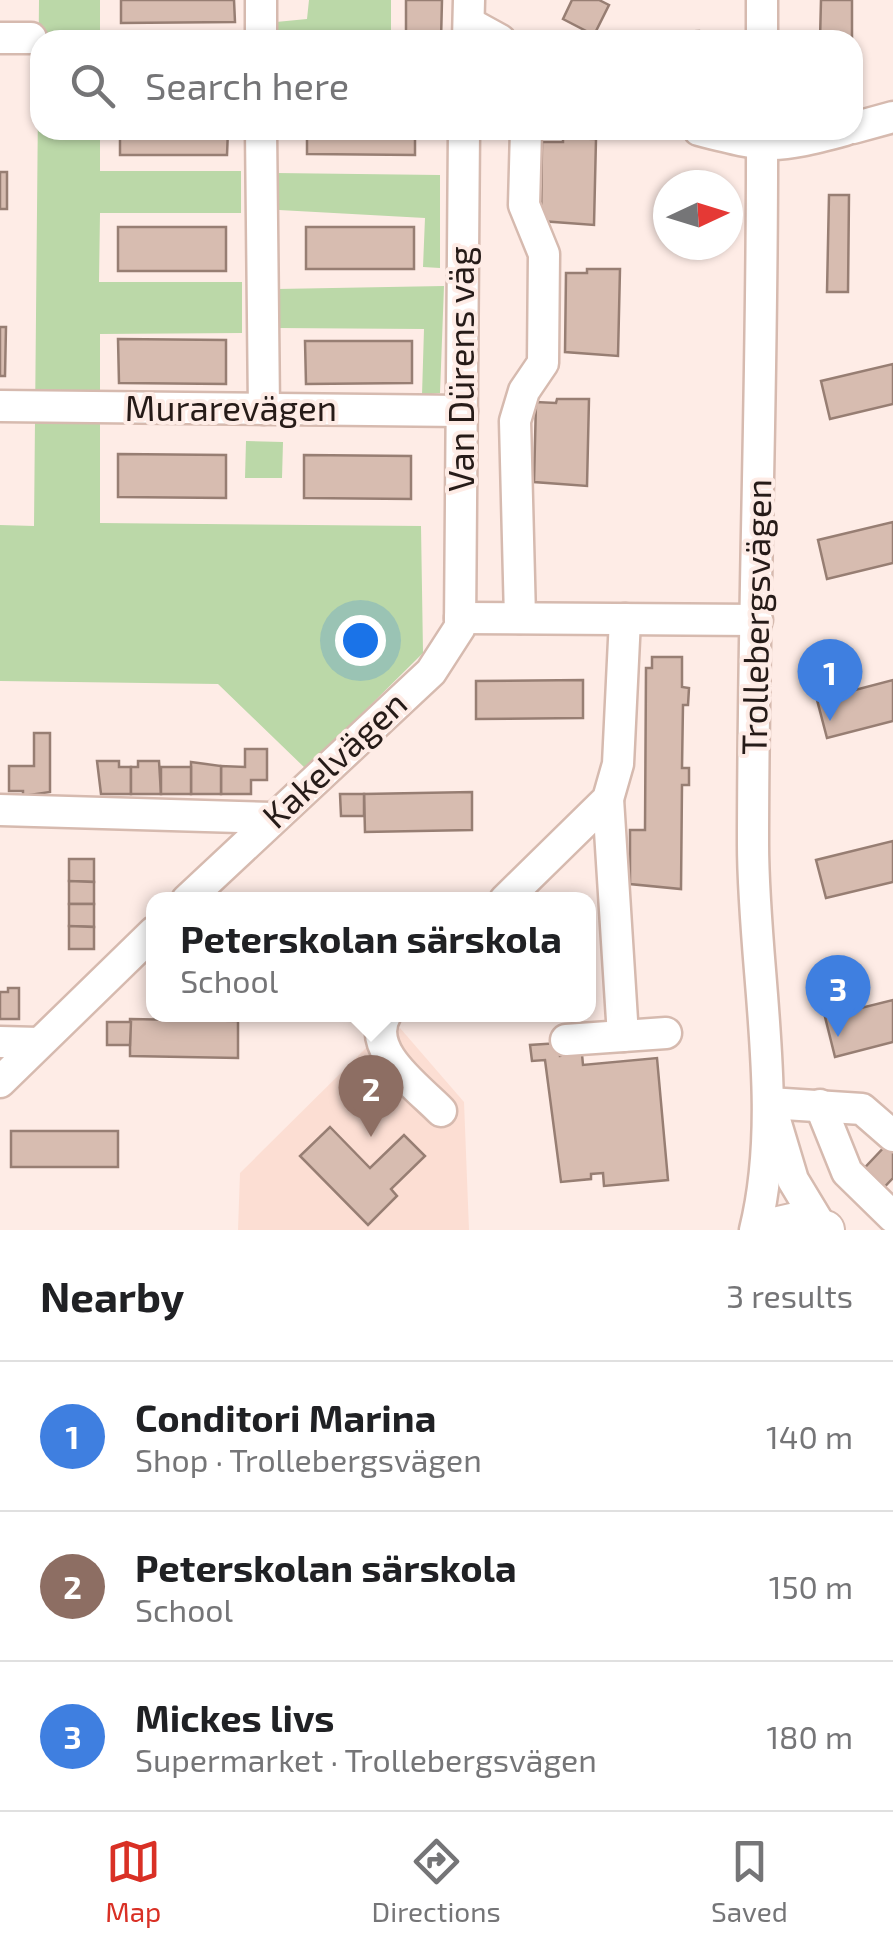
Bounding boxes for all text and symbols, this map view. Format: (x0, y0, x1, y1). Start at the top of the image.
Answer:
search box (30, 30, 863, 140)
icon: search (65, 58, 120, 113)
text: Search here (145, 62, 349, 108)
north arrow (653, 170, 743, 260)
street label: Van Dürens väg (439, 246, 481, 492)
street label: Murarevägen (125, 386, 337, 428)
street label: Trollebergsvägen (732, 479, 778, 755)
your location (335, 615, 386, 666)
pin: 1 (798, 638, 862, 721)
street label: Kakelvägen (253, 681, 414, 836)
popup (146, 892, 596, 1022)
text: Peterskolan särskola (180, 915, 562, 961)
pin: 3 (806, 954, 870, 1037)
text: School (180, 961, 278, 999)
pin: 2 (338, 1054, 404, 1137)
text: Nearby (40, 1270, 184, 1320)
text: 3 results (726, 1276, 853, 1314)
text: Conditori Marina (135, 1394, 436, 1440)
text: 1 (66, 1417, 79, 1455)
text: 140 m (766, 1417, 853, 1455)
text: Shop · Trollebergsvägen (135, 1440, 482, 1478)
text: Peterskolan särskola (135, 1544, 517, 1590)
text: 2 (63, 1567, 82, 1605)
text: 150 m (769, 1567, 853, 1605)
text: School (135, 1590, 233, 1628)
text: Mickes livs (135, 1694, 334, 1740)
text: 3 (63, 1717, 82, 1755)
text: 180 m (766, 1717, 853, 1755)
text: Supermarket · Trollebergsvägen (135, 1740, 597, 1778)
tab: Map (105, 1834, 161, 1928)
tab: Directions (372, 1834, 501, 1928)
tab: Saved (711, 1834, 788, 1928)

